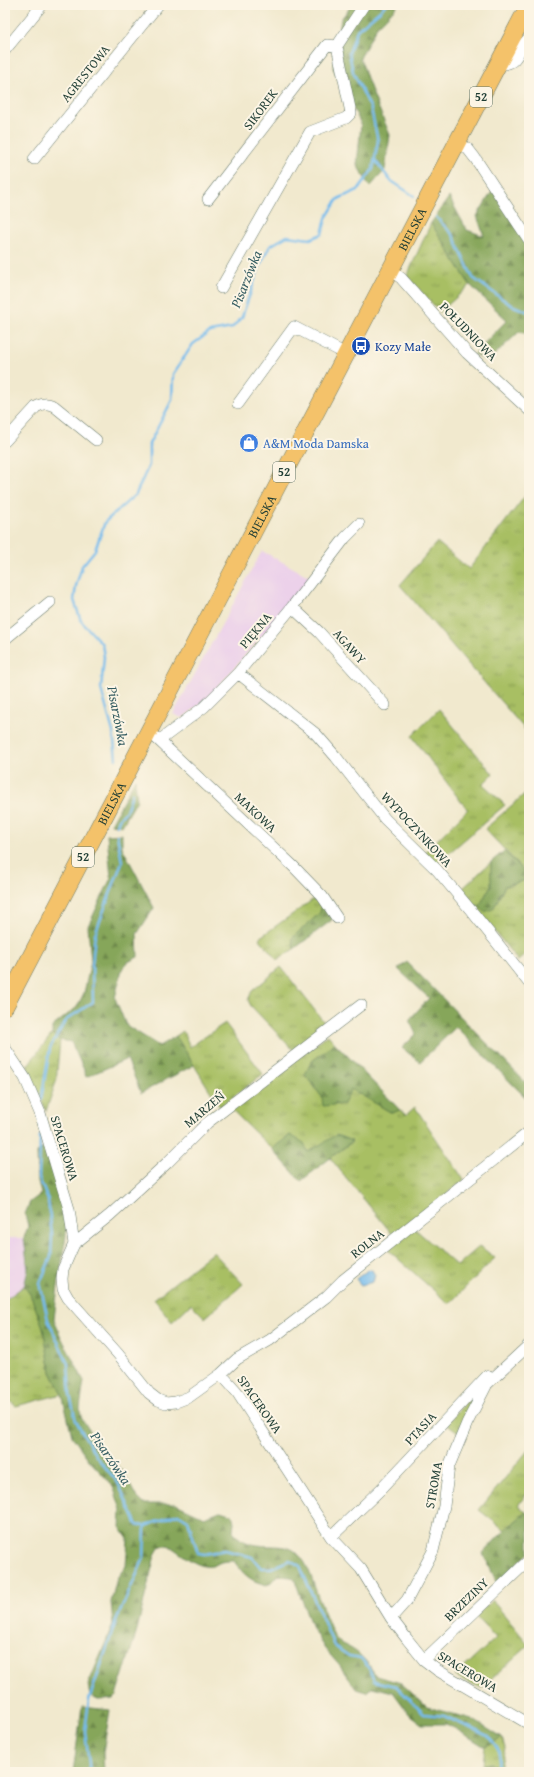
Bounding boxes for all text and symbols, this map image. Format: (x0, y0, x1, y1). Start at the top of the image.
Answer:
street label: AGRESTOWA (56, 40, 115, 106)
street label: SIKOREK (239, 84, 282, 134)
road number: 52 (470, 87, 492, 107)
street label: BIELSKA (393, 204, 431, 254)
water label: Pisarzówka (225, 247, 267, 312)
street label: POŁUDNIOWA (435, 297, 502, 365)
bus stop icon: Kozy Małe (350, 335, 372, 357)
place label: Kozy Małe (375, 337, 431, 356)
shop icon: A&M Moda Damska (238, 432, 260, 454)
place label: A&M Moda Damska (263, 434, 370, 453)
road number: 52 (273, 462, 295, 482)
street label: BIELSKA (243, 491, 281, 541)
street label: PIĘKNA (235, 608, 276, 652)
street label: AGAWY (329, 625, 371, 668)
water label: Pisarzówka (102, 684, 134, 748)
street label: BIELSKA (93, 778, 131, 828)
street label: WYPOCZYNKOWA (377, 787, 457, 871)
street label: MAKOWA (230, 788, 281, 837)
road number: 52 (72, 847, 94, 867)
street label: MARZEŃ (180, 1086, 229, 1132)
street label: SPACEROWA (46, 1113, 83, 1183)
street label: ROLNA (346, 1224, 388, 1263)
street label: SPACEROWA (233, 1371, 287, 1437)
street label: PTASIA (400, 1407, 441, 1449)
water label: Pisarzówka (85, 1427, 136, 1489)
street label: STROMA (420, 1460, 447, 1510)
street label: BRZEZINY (440, 1573, 493, 1625)
street label: SPACEROWA (434, 1646, 502, 1697)

